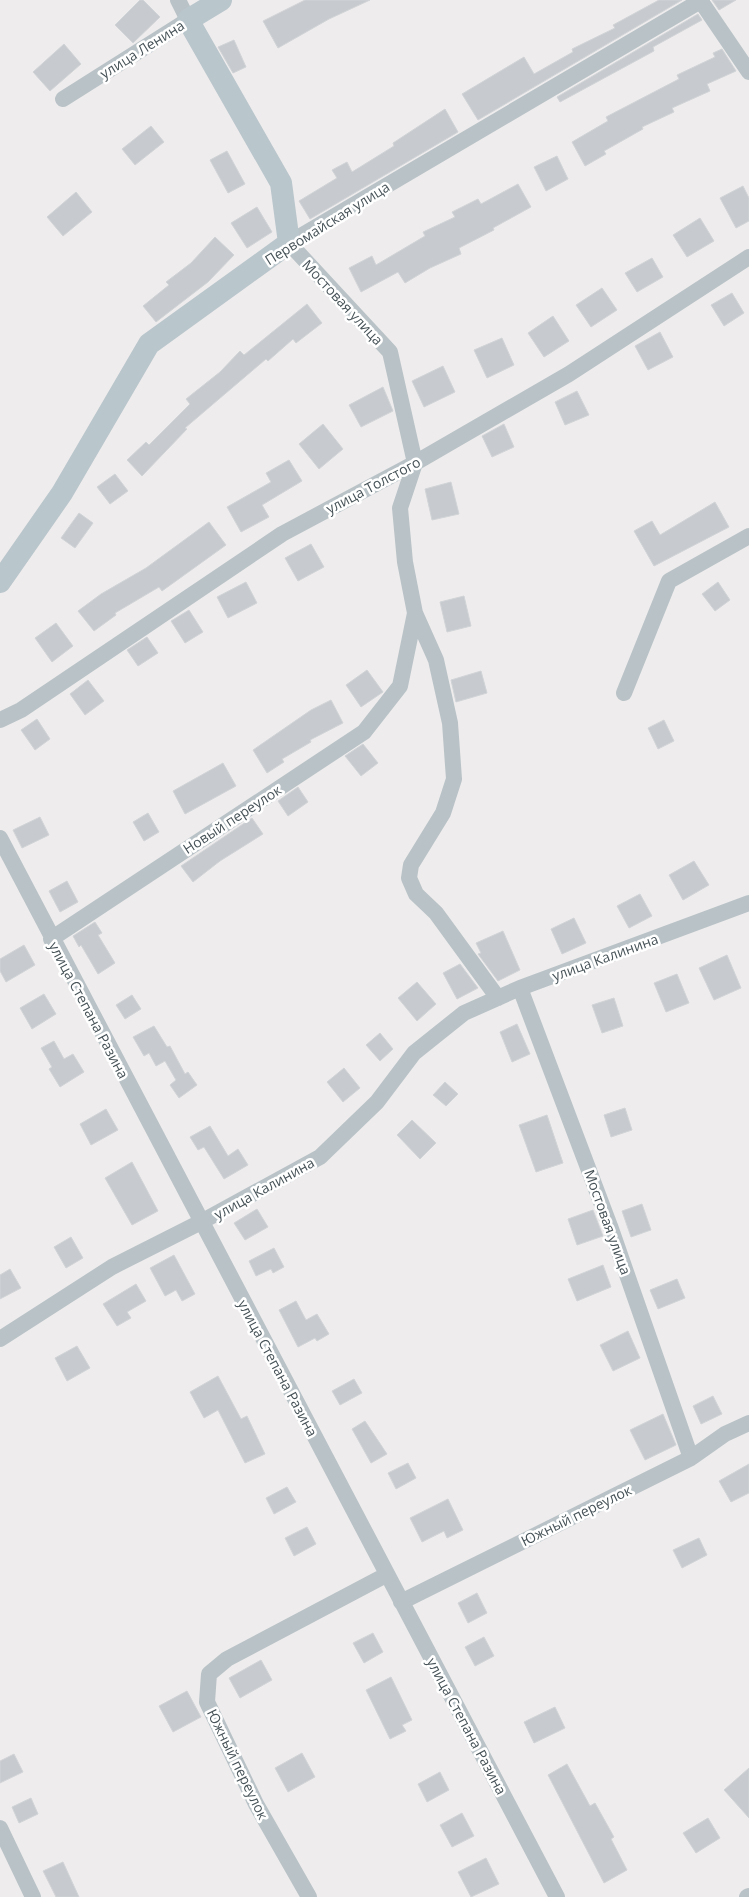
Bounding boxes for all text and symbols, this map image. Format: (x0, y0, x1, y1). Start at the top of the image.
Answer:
street label: улица Ленина (96, 15, 188, 83)
street label: Первомайская улица (261, 177, 393, 269)
street label: Мостовая улица (298, 255, 388, 349)
street label: улица Толстого (322, 452, 424, 518)
street label: Новый переулок (179, 780, 286, 858)
street label: улица Калинина (549, 929, 661, 985)
street label: улица Степана Разина (45, 938, 133, 1082)
street label: улица Калинина (211, 1153, 317, 1223)
street label: Мостовая улица (580, 1167, 636, 1277)
street label: улица Степана Разина (234, 1296, 322, 1440)
street label: Южный переулок (518, 1480, 635, 1550)
street label: улица Степана Разина (423, 1654, 511, 1798)
street label: Южный переулок (203, 1706, 273, 1823)

